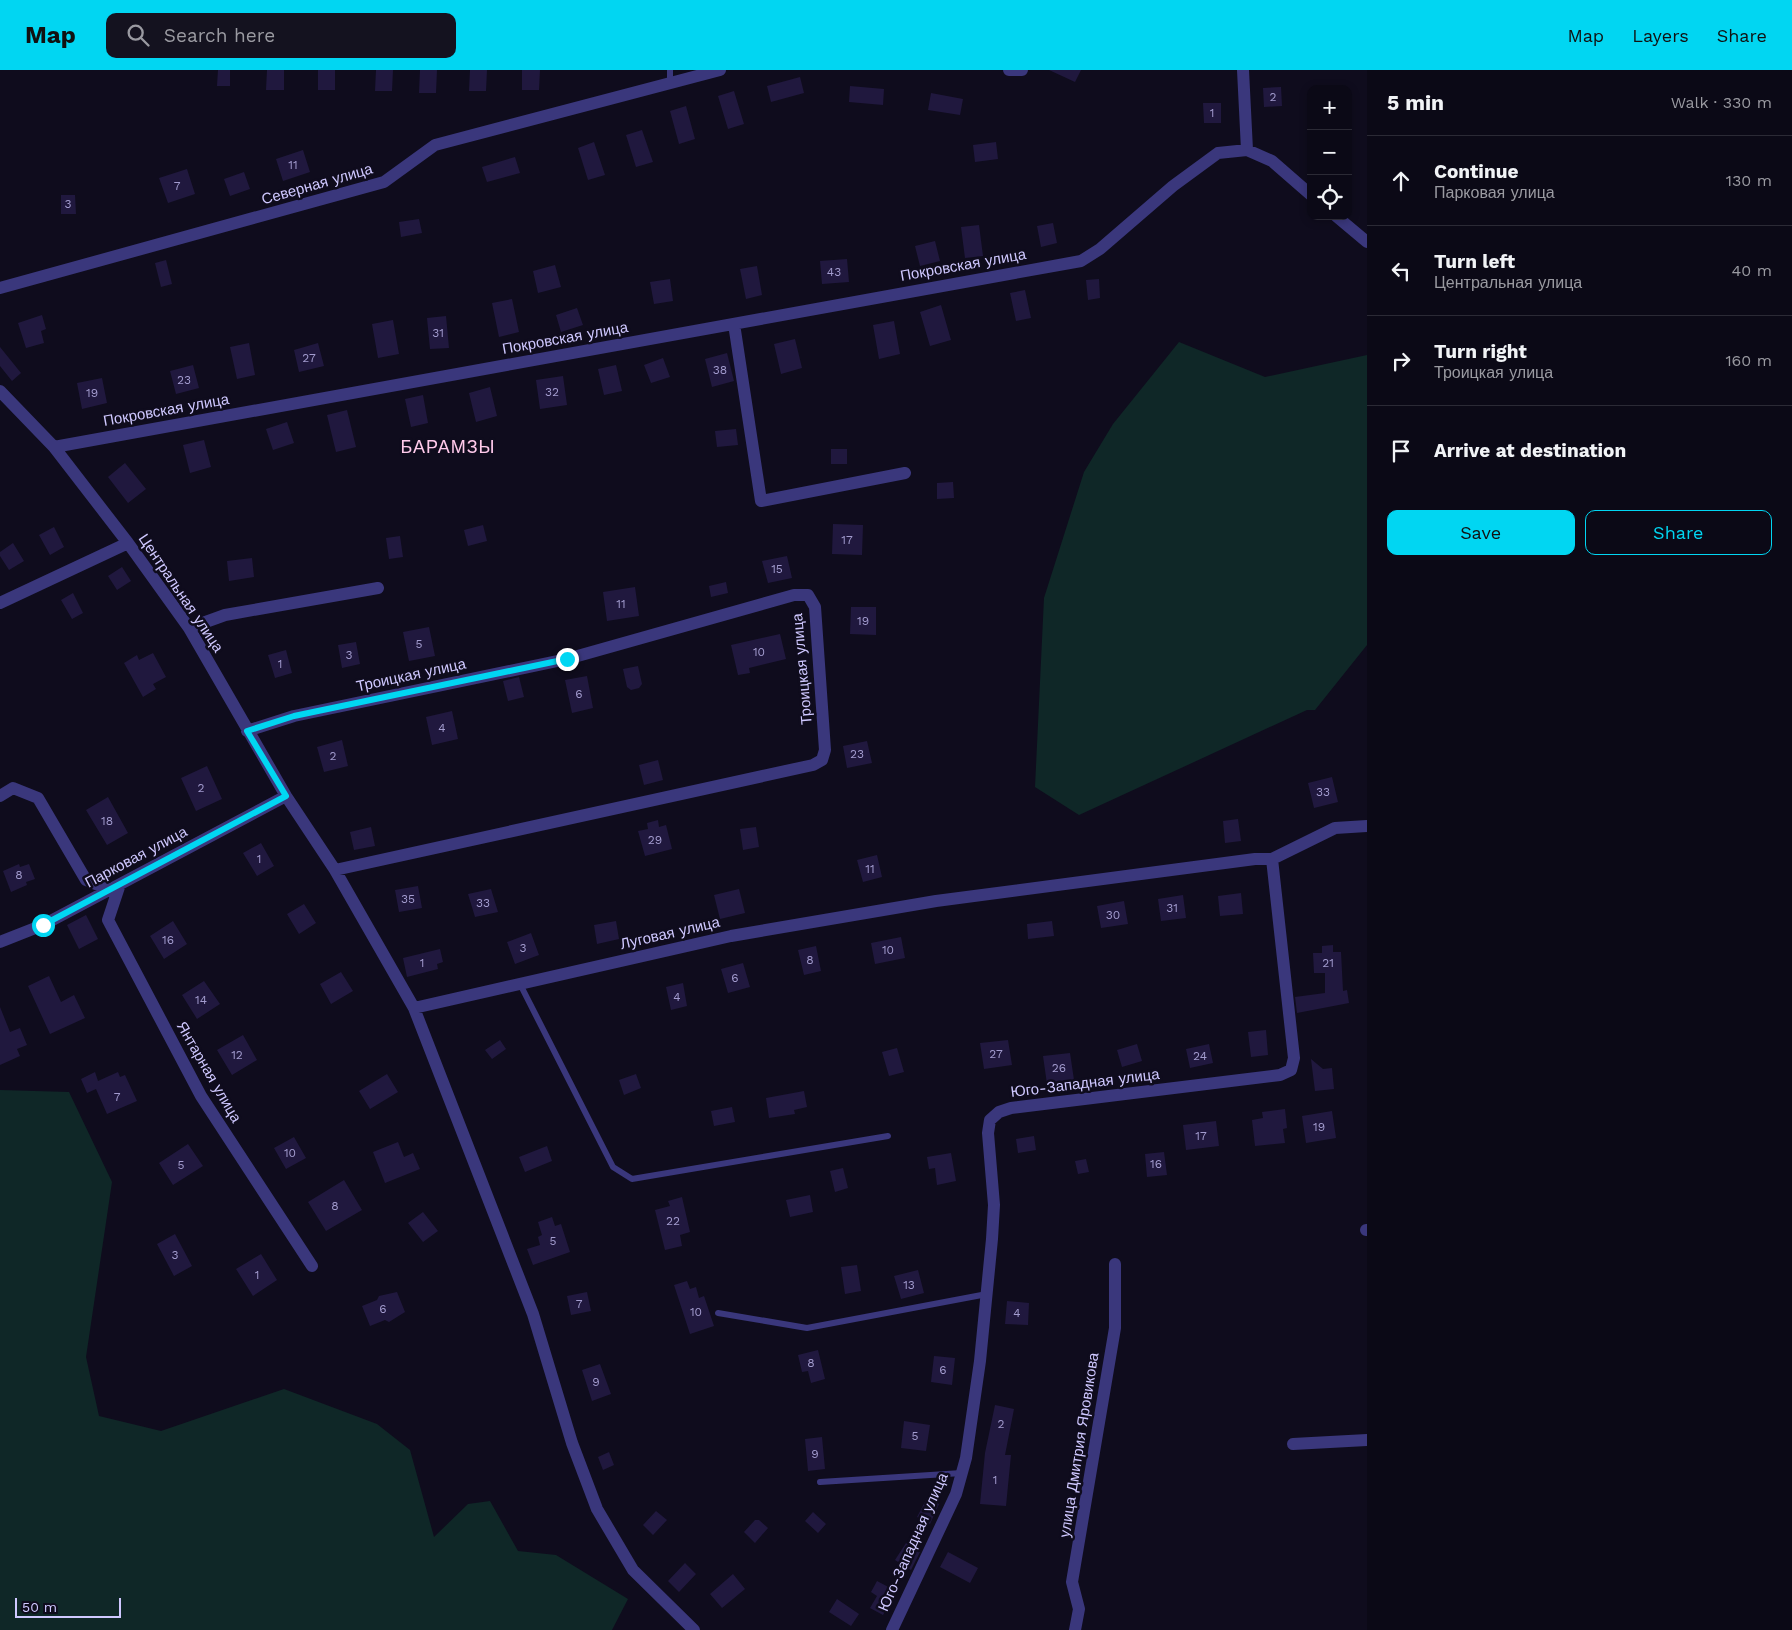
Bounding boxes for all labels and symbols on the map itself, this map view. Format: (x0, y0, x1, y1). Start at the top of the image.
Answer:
house number: 2 (1270, 90, 1277, 104)
house number: 1 (1210, 106, 1214, 120)
house number: 11 (288, 158, 298, 172)
street label: Северная улица (259, 159, 375, 208)
house number: 7 (174, 179, 181, 193)
house number: 3 (65, 197, 72, 211)
street label: Покровская улица (899, 245, 1028, 285)
house number: 43 (827, 265, 841, 279)
street label: Покровская улица (501, 318, 630, 358)
house number: 31 (432, 326, 444, 340)
house number: 27 (302, 351, 316, 365)
house number: 38 (713, 363, 727, 377)
house number: 23 (177, 373, 191, 387)
house number: 32 (545, 385, 559, 399)
house number: 19 (86, 386, 98, 400)
street label: Покровская улица (102, 390, 231, 430)
district label: БАРАМЗЫ (400, 436, 496, 457)
street label: Центральная улица (135, 530, 228, 656)
house number: 17 (841, 533, 853, 547)
house number: 15 (771, 562, 783, 576)
house number: 11 (616, 597, 626, 611)
street label: Троицкая улица (788, 612, 816, 725)
house number: 19 (857, 614, 869, 628)
house number: 5 (416, 637, 423, 651)
house number: 10 (753, 645, 765, 659)
house number: 3 (346, 648, 353, 662)
route end (556, 648, 579, 671)
street label: Троицкая улица (355, 654, 468, 695)
house number: 1 (278, 657, 282, 671)
house number: 6 (575, 687, 583, 701)
house number: 4 (438, 721, 446, 735)
house number: 23 (850, 747, 864, 761)
house number: 2 (330, 749, 337, 763)
house number: 2 (198, 781, 205, 795)
house number: 33 (1316, 785, 1330, 799)
house number: 18 (101, 814, 113, 828)
street label: Парковая улица (82, 822, 191, 892)
house number: 29 (648, 833, 662, 847)
house number: 1 (257, 852, 261, 866)
house number: 11 (865, 862, 875, 876)
house number: 8 (15, 868, 23, 882)
house number: 35 (401, 892, 415, 906)
house number: 33 (476, 896, 490, 910)
house number: 31 (1166, 901, 1178, 915)
house number: 30 (1106, 908, 1120, 922)
street label: Луговая улица (618, 913, 722, 953)
route start (32, 914, 55, 937)
house number: 16 (162, 933, 174, 947)
house number: 3 (520, 941, 527, 955)
house number: 10 (882, 943, 894, 957)
house number: 8 (806, 953, 814, 967)
house number: 1 (420, 956, 424, 970)
house number: 21 (1322, 956, 1334, 970)
house number: 6 (731, 971, 739, 985)
house number: 4 (673, 990, 681, 1004)
house number: 14 (195, 993, 207, 1007)
street label: Янтарная улица (173, 1018, 246, 1126)
house number: 27 (989, 1047, 1003, 1061)
house number: 12 (231, 1048, 243, 1062)
house number: 24 (1193, 1049, 1207, 1063)
house number: 26 (1052, 1061, 1066, 1075)
street label: Юго-Западная улица (1009, 1065, 1161, 1101)
house number: 7 (114, 1090, 121, 1104)
house number: 19 (1313, 1120, 1325, 1134)
house number: 17 (1195, 1129, 1207, 1143)
house number: 10 (284, 1146, 296, 1160)
house number: 16 (1150, 1157, 1162, 1171)
house number: 5 (178, 1158, 185, 1172)
house number: 8 (331, 1199, 339, 1213)
house number: 22 (666, 1214, 680, 1228)
house number: 5 (550, 1234, 557, 1248)
house number: 3 (172, 1248, 179, 1262)
house number: 1 (255, 1268, 259, 1282)
house number: 13 (903, 1278, 915, 1292)
house number: 7 (576, 1297, 583, 1311)
house number: 6 (379, 1302, 387, 1316)
house number: 10 (690, 1305, 702, 1319)
house number: 4 (1013, 1306, 1021, 1320)
street label: улица Дмитрия Яровикова (1055, 1351, 1103, 1539)
house number: 8 (807, 1356, 815, 1370)
house number: 6 (939, 1363, 947, 1377)
house number: 9 (592, 1375, 600, 1389)
house number: 2 (998, 1417, 1005, 1431)
house number: 5 (912, 1429, 919, 1443)
house number: 9 (811, 1447, 819, 1461)
street label: Юго-Западная улица (874, 1469, 952, 1614)
house number: 1 (993, 1473, 997, 1487)
scale bar (15, 1595, 121, 1618)

